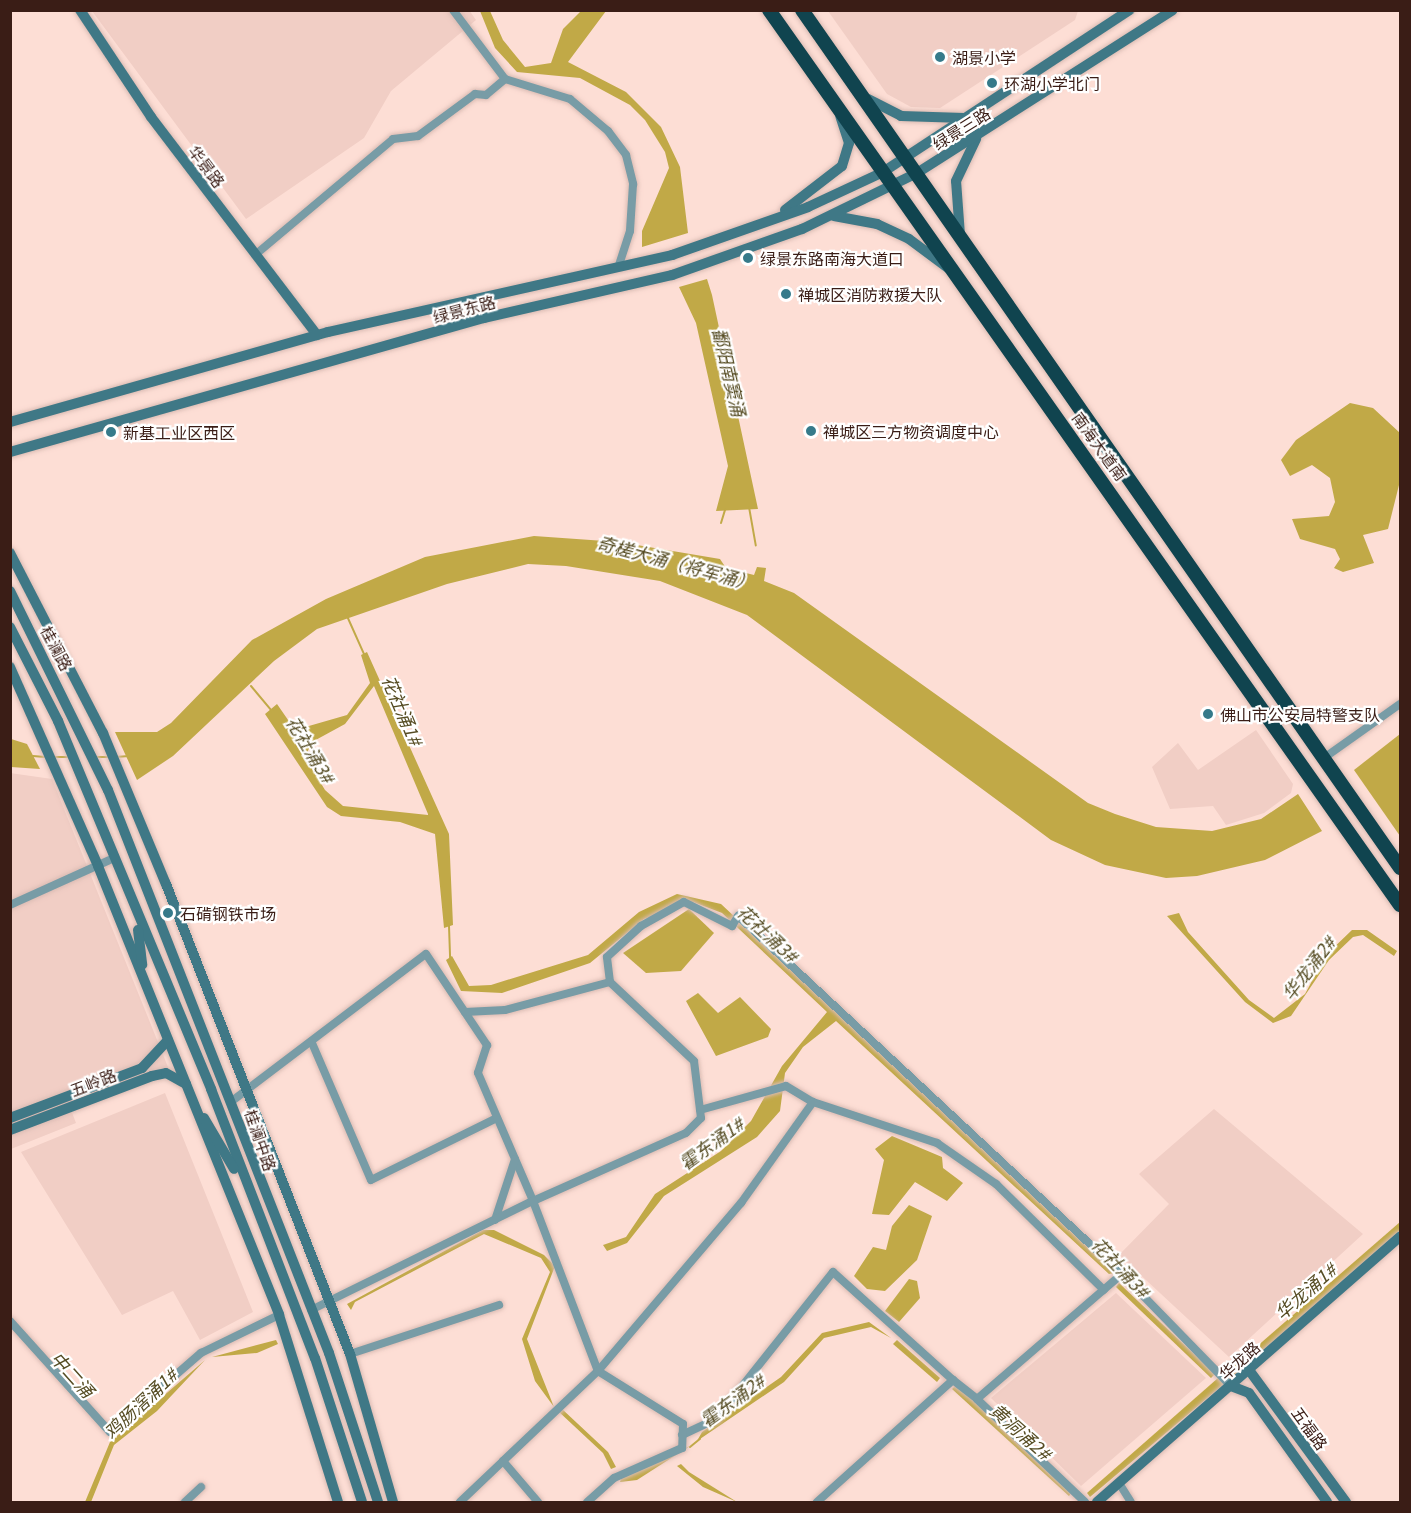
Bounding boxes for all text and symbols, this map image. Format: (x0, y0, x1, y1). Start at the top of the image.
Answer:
place label: 湖景小学 (952, 47, 1016, 67)
marker: 湖景小学 (933, 50, 947, 64)
place label: 环湖小学北门 (1004, 73, 1100, 93)
marker: 环湖小学北门 (985, 76, 999, 90)
street label: 绿景三路 (929, 103, 993, 153)
street label: 华景路 (185, 141, 229, 191)
place label: 绿景东路南海大道口 (760, 248, 904, 268)
marker: 绿景东路南海大道口 (741, 251, 755, 265)
place label: 禅城区消防救援大队 (798, 284, 942, 304)
marker: 禅城区消防救援大队 (779, 287, 793, 301)
street label: 绿景东路 (431, 291, 497, 327)
water label: 鄱阳南窦涌 (709, 326, 751, 418)
street label: 南海大道南 (1069, 408, 1131, 484)
place label: 禅城区三方物资调度中心 (823, 421, 999, 441)
place label: 新基工业区西区 (123, 422, 235, 442)
marker: 禅城区三方物资调度中心 (804, 424, 818, 438)
marker: 新基工业区西区 (104, 425, 118, 439)
water label: 奇槎大涌（将军涌） (595, 531, 757, 593)
street label: 桂澜路 (37, 622, 77, 674)
water label: 花社涌1# (379, 672, 427, 748)
place label: 佛山市公安局特警支队 (1220, 704, 1380, 724)
marker: 佛山市公安局特警支队 (1201, 707, 1215, 721)
water label: 花社涌3# (283, 712, 339, 786)
water label: 花社涌3# (734, 900, 802, 966)
place label: 石𬒔钢铁市场 (180, 903, 276, 923)
marker: 石𬒔钢铁市场 (161, 906, 175, 920)
water label: 华龙涌2# (1277, 932, 1339, 1004)
street label: 五岭路 (67, 1064, 119, 1100)
street label: 桂澜中路 (242, 1107, 280, 1173)
water label: 霍东涌1# (675, 1113, 747, 1173)
water label: 花社涌3# (1088, 1233, 1154, 1301)
water label: 华龙涌1# (1270, 1259, 1340, 1323)
street label: 华龙路 (1215, 1337, 1263, 1383)
water label: 中二涌 (47, 1347, 99, 1401)
water label: 鸡肠滘涌1# (99, 1364, 181, 1442)
water label: 霍东涌2# (696, 1370, 768, 1430)
water label: 黄洞涌2# (986, 1398, 1056, 1464)
street label: 五福路 (1288, 1403, 1332, 1453)

